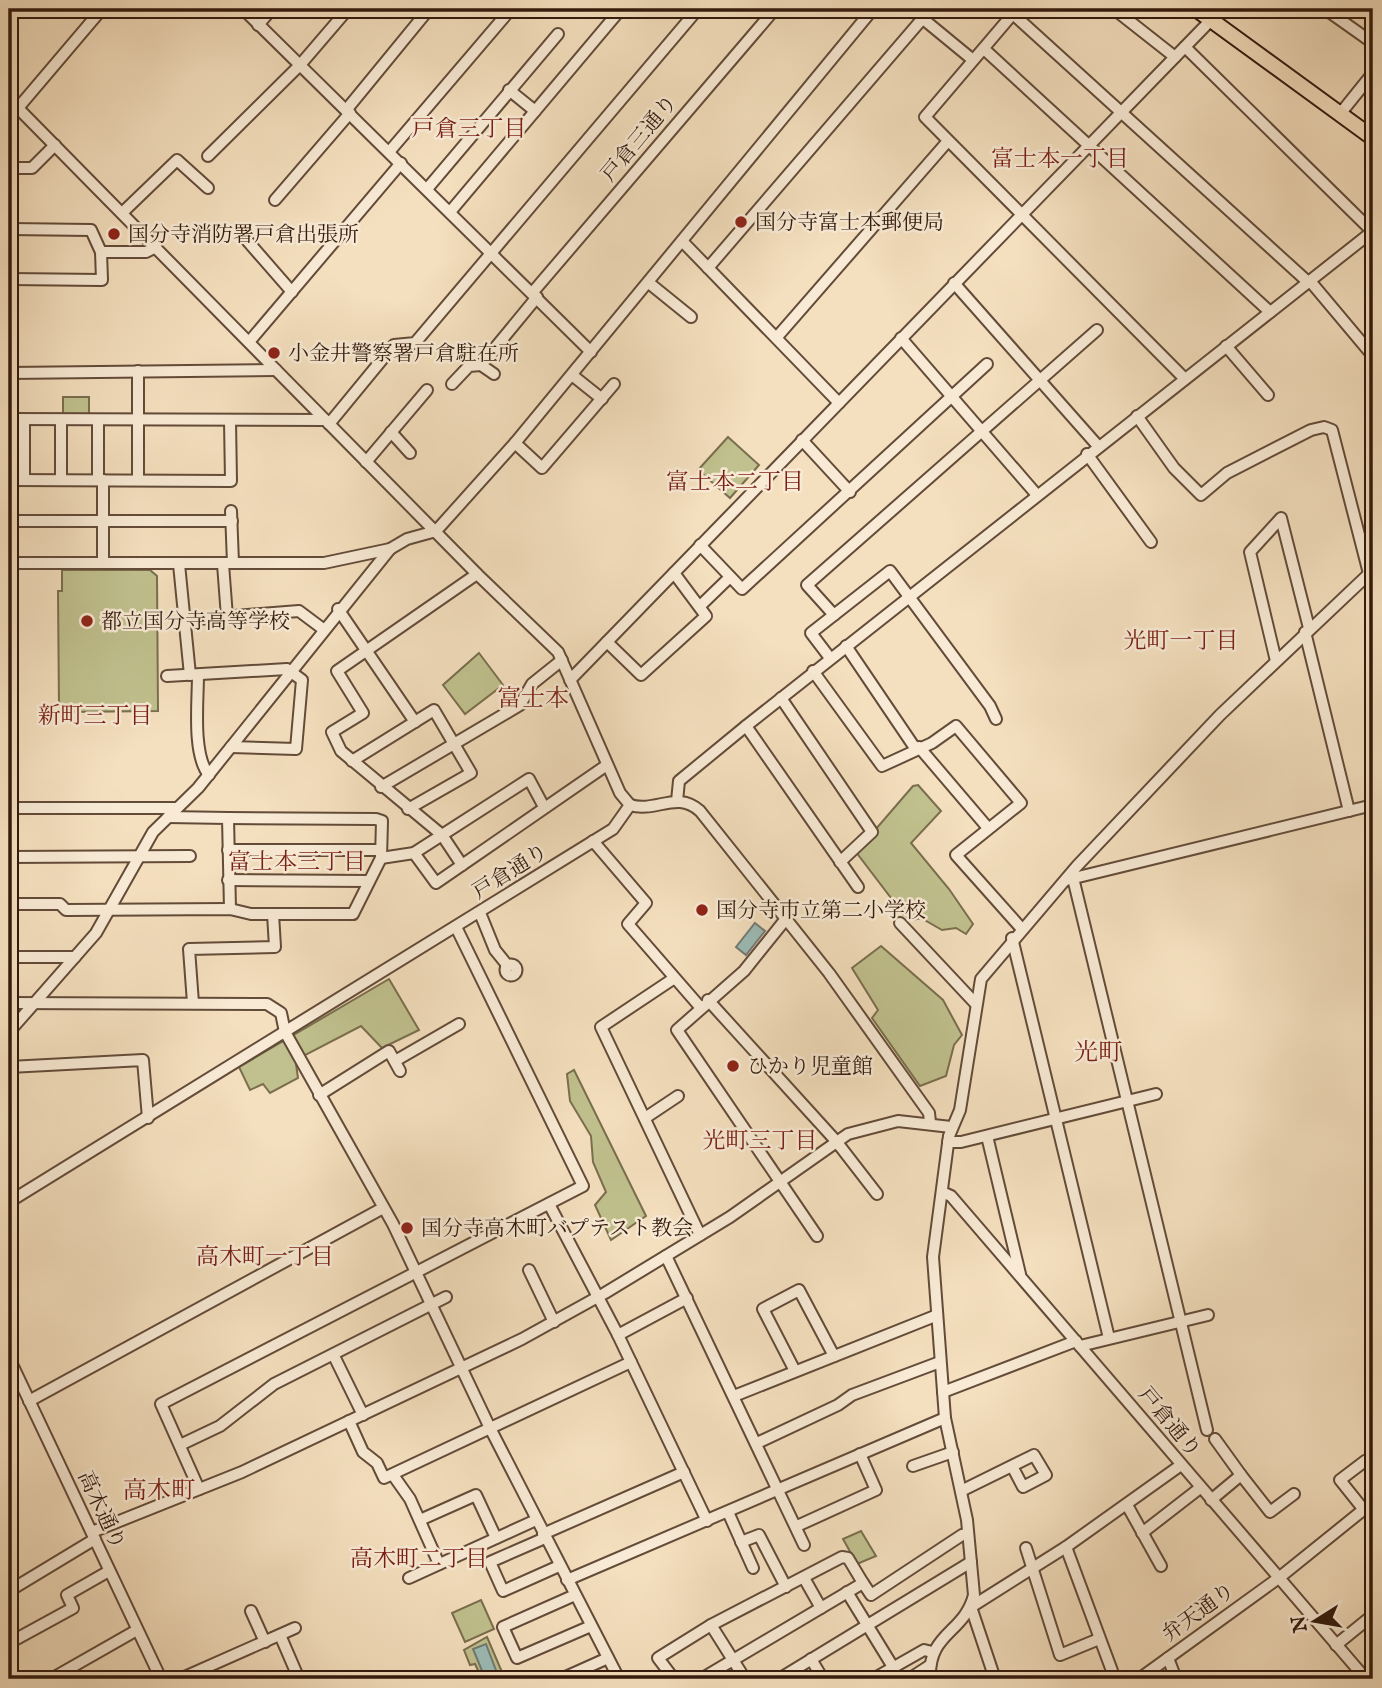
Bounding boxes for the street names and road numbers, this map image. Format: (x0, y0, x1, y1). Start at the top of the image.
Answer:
street label: 戸倉三通り (596, 90, 684, 188)
street label: 戸倉通り (468, 839, 554, 906)
street label: 戸倉通り (1132, 1382, 1206, 1464)
street label: 高木通り (71, 1467, 131, 1554)
street label: 弁天通り (1157, 1578, 1241, 1649)

